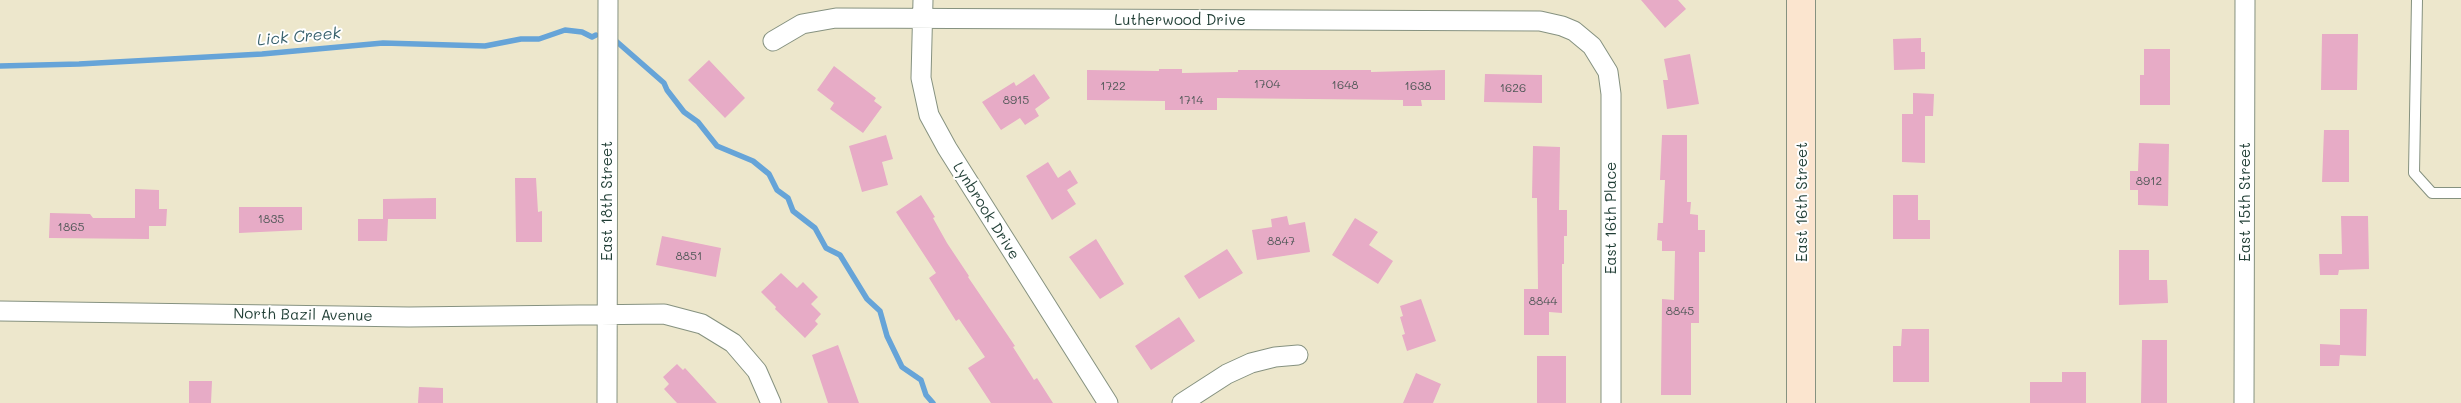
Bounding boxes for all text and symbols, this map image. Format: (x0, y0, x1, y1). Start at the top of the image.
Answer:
street label: Lutherwood Drive (1114, 11, 1246, 29)
water label: Lick Creek (256, 24, 342, 50)
house number: 1704 (1254, 77, 1280, 91)
house number: 1648 (1332, 78, 1358, 92)
house number: 1722 (1100, 79, 1126, 93)
house number: 1638 (1405, 79, 1431, 93)
house number: 1626 (1500, 81, 1526, 95)
house number: 8915 (1003, 93, 1029, 107)
house number: 1714 (1179, 93, 1203, 107)
street label: East 18th Street (598, 141, 616, 261)
street label: East 16th Street (1793, 142, 1811, 262)
street label: East 15th Street (2236, 142, 2254, 262)
street label: Lynbrook Drive (949, 159, 1023, 263)
street label: East 16th Place (1602, 162, 1620, 274)
house number: 8912 (2136, 174, 2162, 188)
house number: 1835 (258, 212, 284, 226)
house number: 1865 (58, 220, 84, 234)
house number: 8847 (1267, 234, 1295, 248)
house number: 8851 (676, 249, 702, 263)
house number: 8844 (1529, 294, 1557, 308)
house number: 8845 (1666, 304, 1694, 318)
street label: North Bazil Avenue (233, 305, 373, 325)

